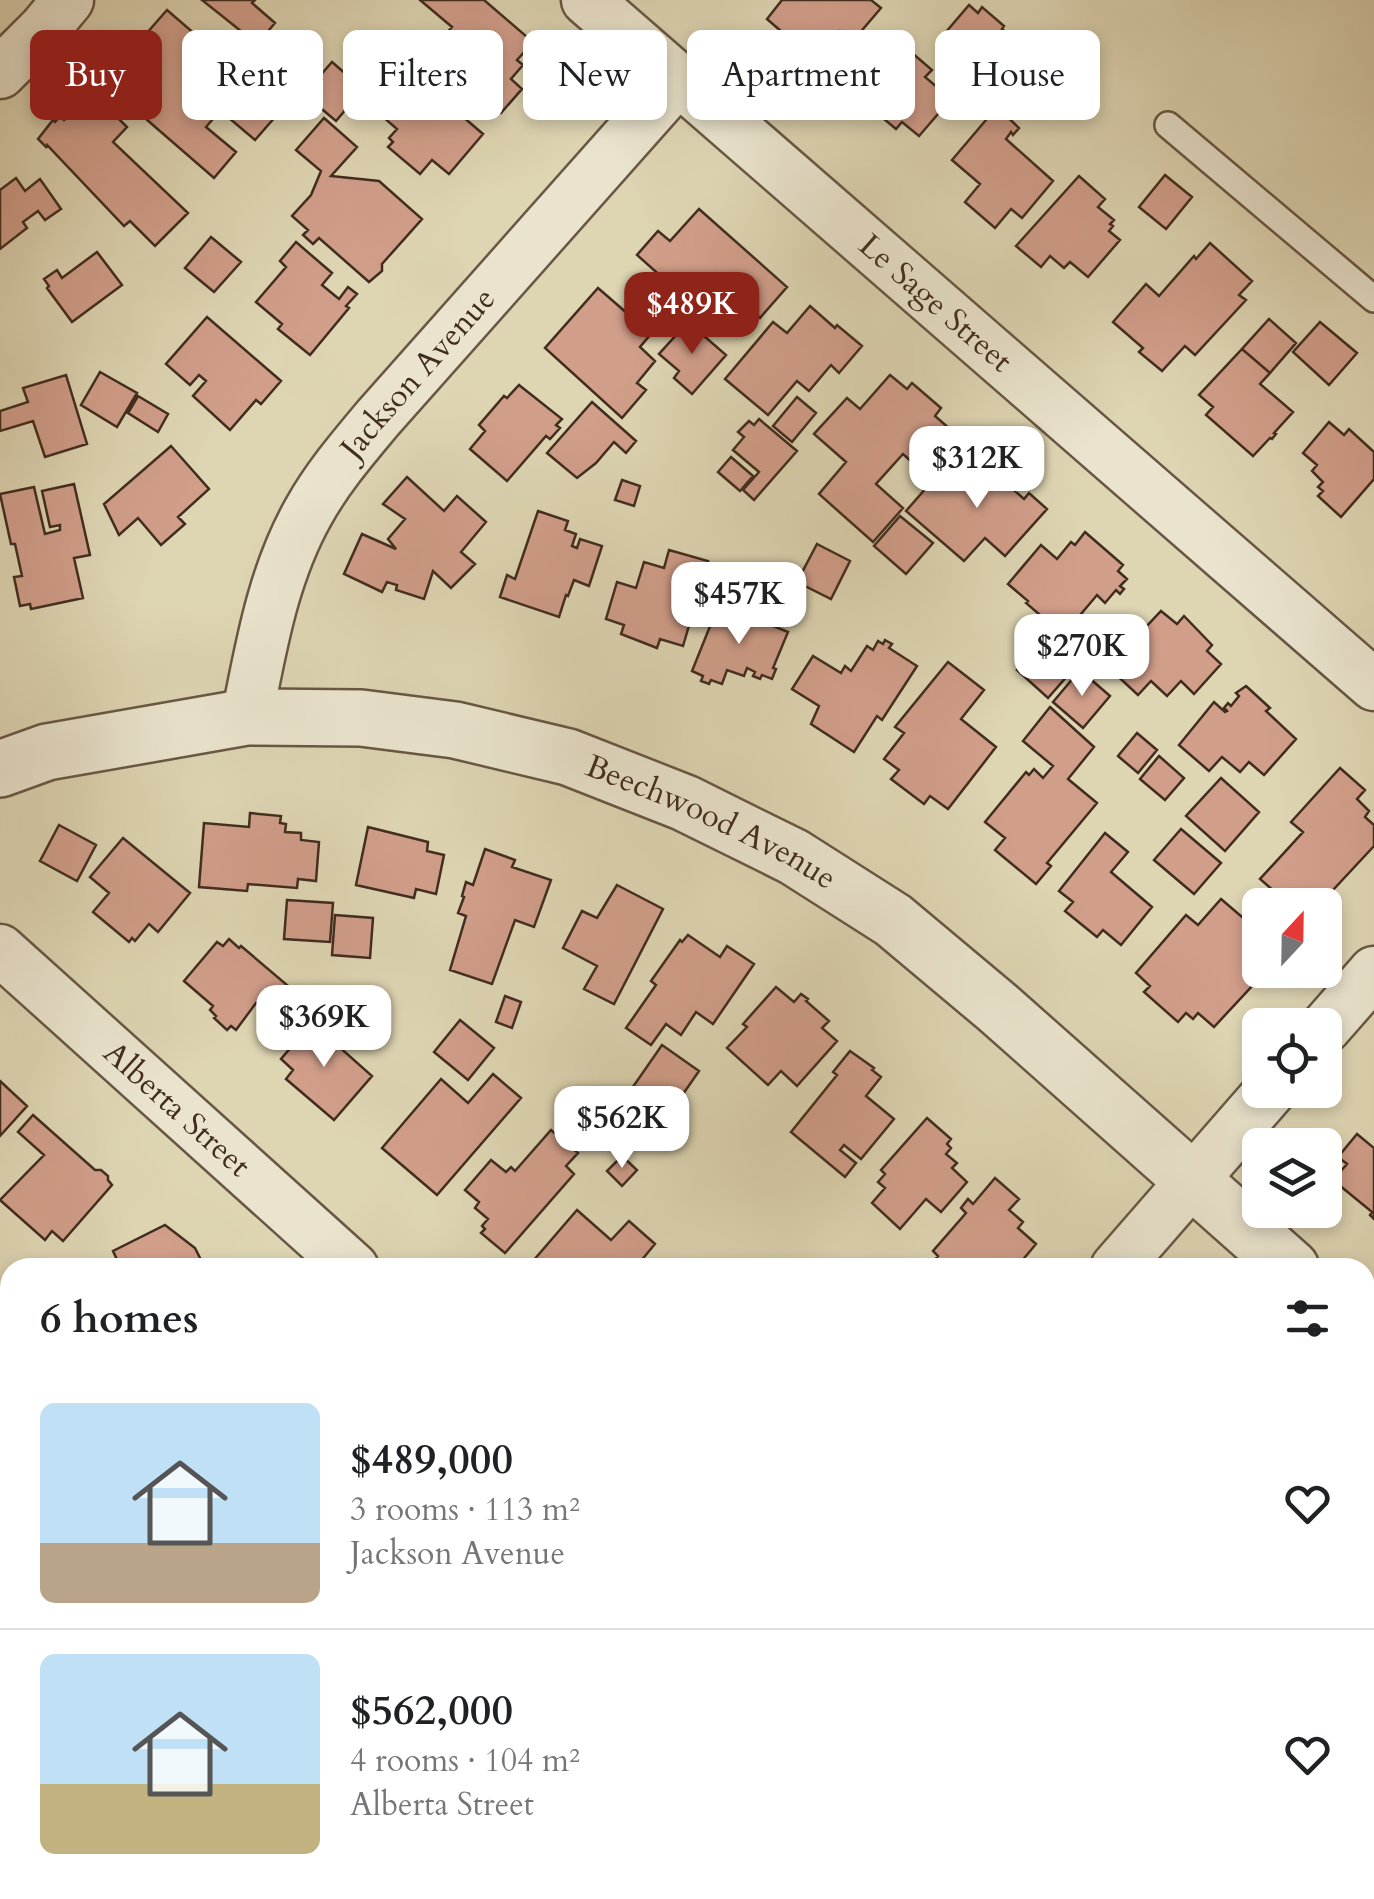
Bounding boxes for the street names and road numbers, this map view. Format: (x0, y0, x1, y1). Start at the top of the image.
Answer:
street label: Le Sage Street (849, 224, 1022, 382)
street label: Jackson Avenue (328, 278, 506, 472)
street label: Beechwood Avenue (579, 744, 845, 900)
street label: Alberta Street (94, 1031, 260, 1187)

